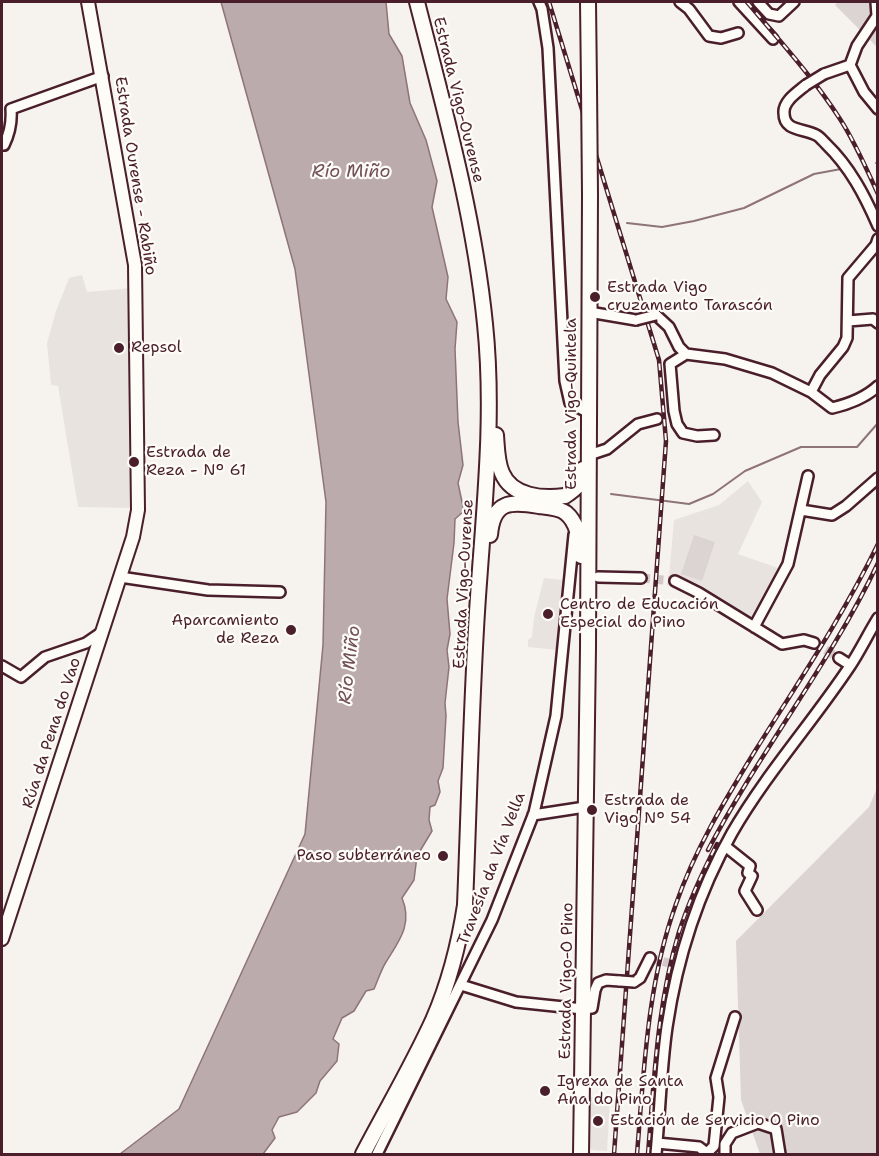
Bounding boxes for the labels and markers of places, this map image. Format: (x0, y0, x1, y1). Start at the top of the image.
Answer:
place label: Estrada Vigo cruzamento Tarascón (607, 278, 773, 316)
marker: Estrada Vigo cruzamento Tarascón (588, 290, 602, 304)
place label: Repsol (131, 338, 182, 358)
marker: Repsol (112, 341, 126, 355)
place label: Estrada de Reza - Nº 61 (146, 443, 246, 481)
marker: Estrada de Reza - Nº 61 (127, 455, 141, 469)
place label: Centro de Educación Especial do Pino (560, 595, 719, 633)
marker: Centro de Educación Especial do Pino (541, 607, 555, 621)
place label: Aparcamiento de Reza (172, 611, 279, 649)
marker: Aparcamiento de Reza (284, 623, 298, 637)
place label: Estrada de Vigo Nº 54 (604, 791, 691, 829)
marker: Estrada de Vigo Nº 54 (585, 803, 599, 817)
place label: Paso subterráneo (297, 846, 431, 866)
marker: Paso subterráneo (436, 849, 450, 863)
place label: Igrexa de Santa Ana do Pino (557, 1072, 683, 1110)
marker: Igrexa de Santa Ana do Pino (538, 1084, 552, 1098)
place label: Estación de Servicio O Pino (610, 1111, 820, 1131)
marker: Estación de Servicio O Pino (591, 1114, 605, 1128)

